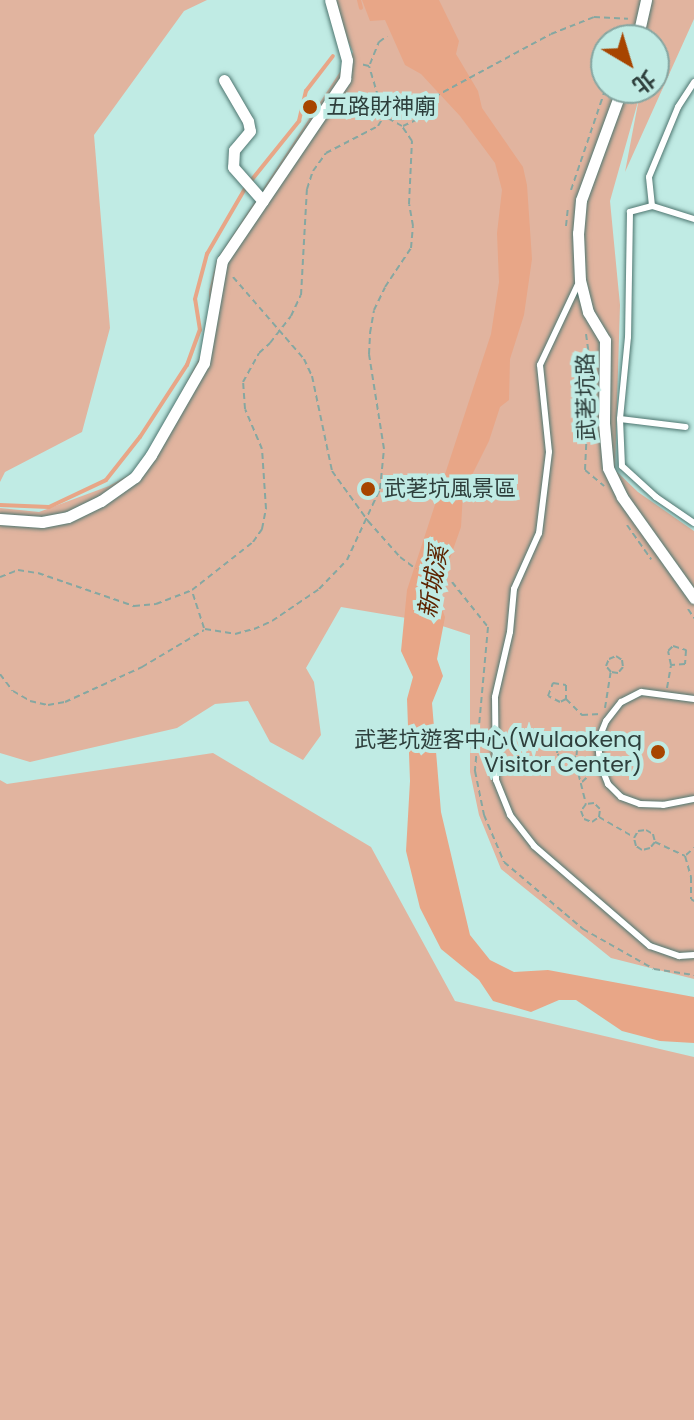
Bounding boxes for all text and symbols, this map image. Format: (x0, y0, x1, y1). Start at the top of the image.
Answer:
north arrow (590, 24, 670, 104)
text: 北 (626, 63, 662, 101)
place label: 五路財神廟 (326, 94, 436, 120)
marker: 五路財神廟 (301, 98, 319, 116)
street label: 武荖坑路 (572, 353, 600, 441)
place label: 武荖坑風景區 (384, 476, 516, 502)
marker: 武荖坑風景區 (359, 480, 377, 498)
water label: 新城溪 (413, 544, 453, 620)
place label: 武荖坑遊客中心(Wulaokeng Visitor Center) (354, 726, 642, 778)
marker: 武荖坑遊客中心(Wulaokeng Visitor Center) (649, 743, 667, 761)

